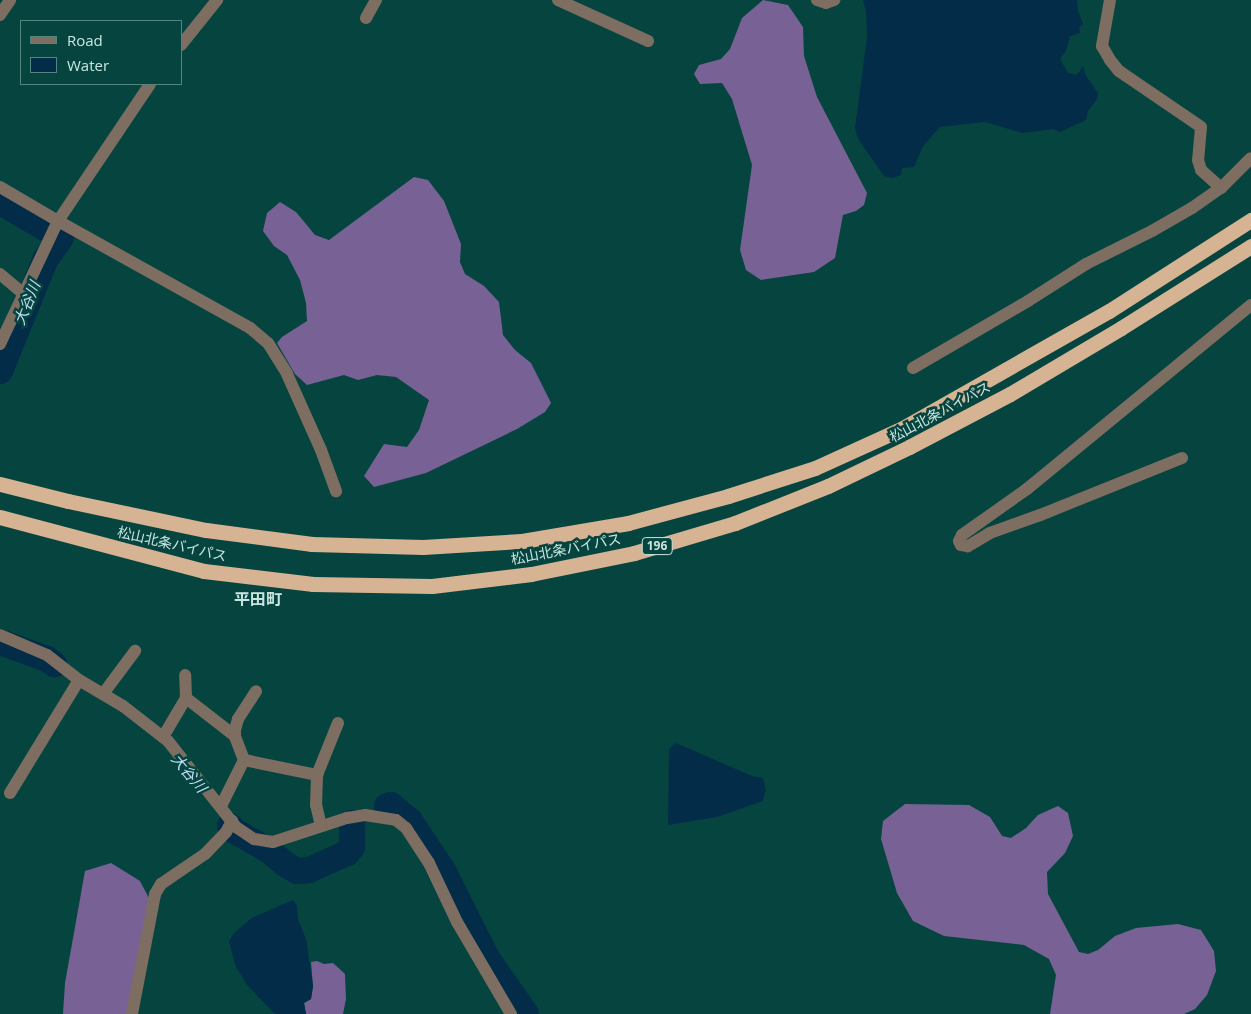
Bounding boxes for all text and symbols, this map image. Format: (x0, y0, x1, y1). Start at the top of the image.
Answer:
legend (20, 20, 182, 85)
text: Road (67, 30, 103, 50)
text: Water (67, 55, 109, 75)
water label: 大谷川 (10, 279, 44, 327)
street label: 松山北条バイパス (887, 378, 993, 446)
street label: 松山北条バイパス (116, 523, 228, 565)
street label: 松山北条バイパス (509, 530, 623, 568)
road number: 196 (641, 536, 673, 556)
district label: 平田町 (234, 589, 282, 609)
water label: 大谷川 (168, 750, 210, 796)

